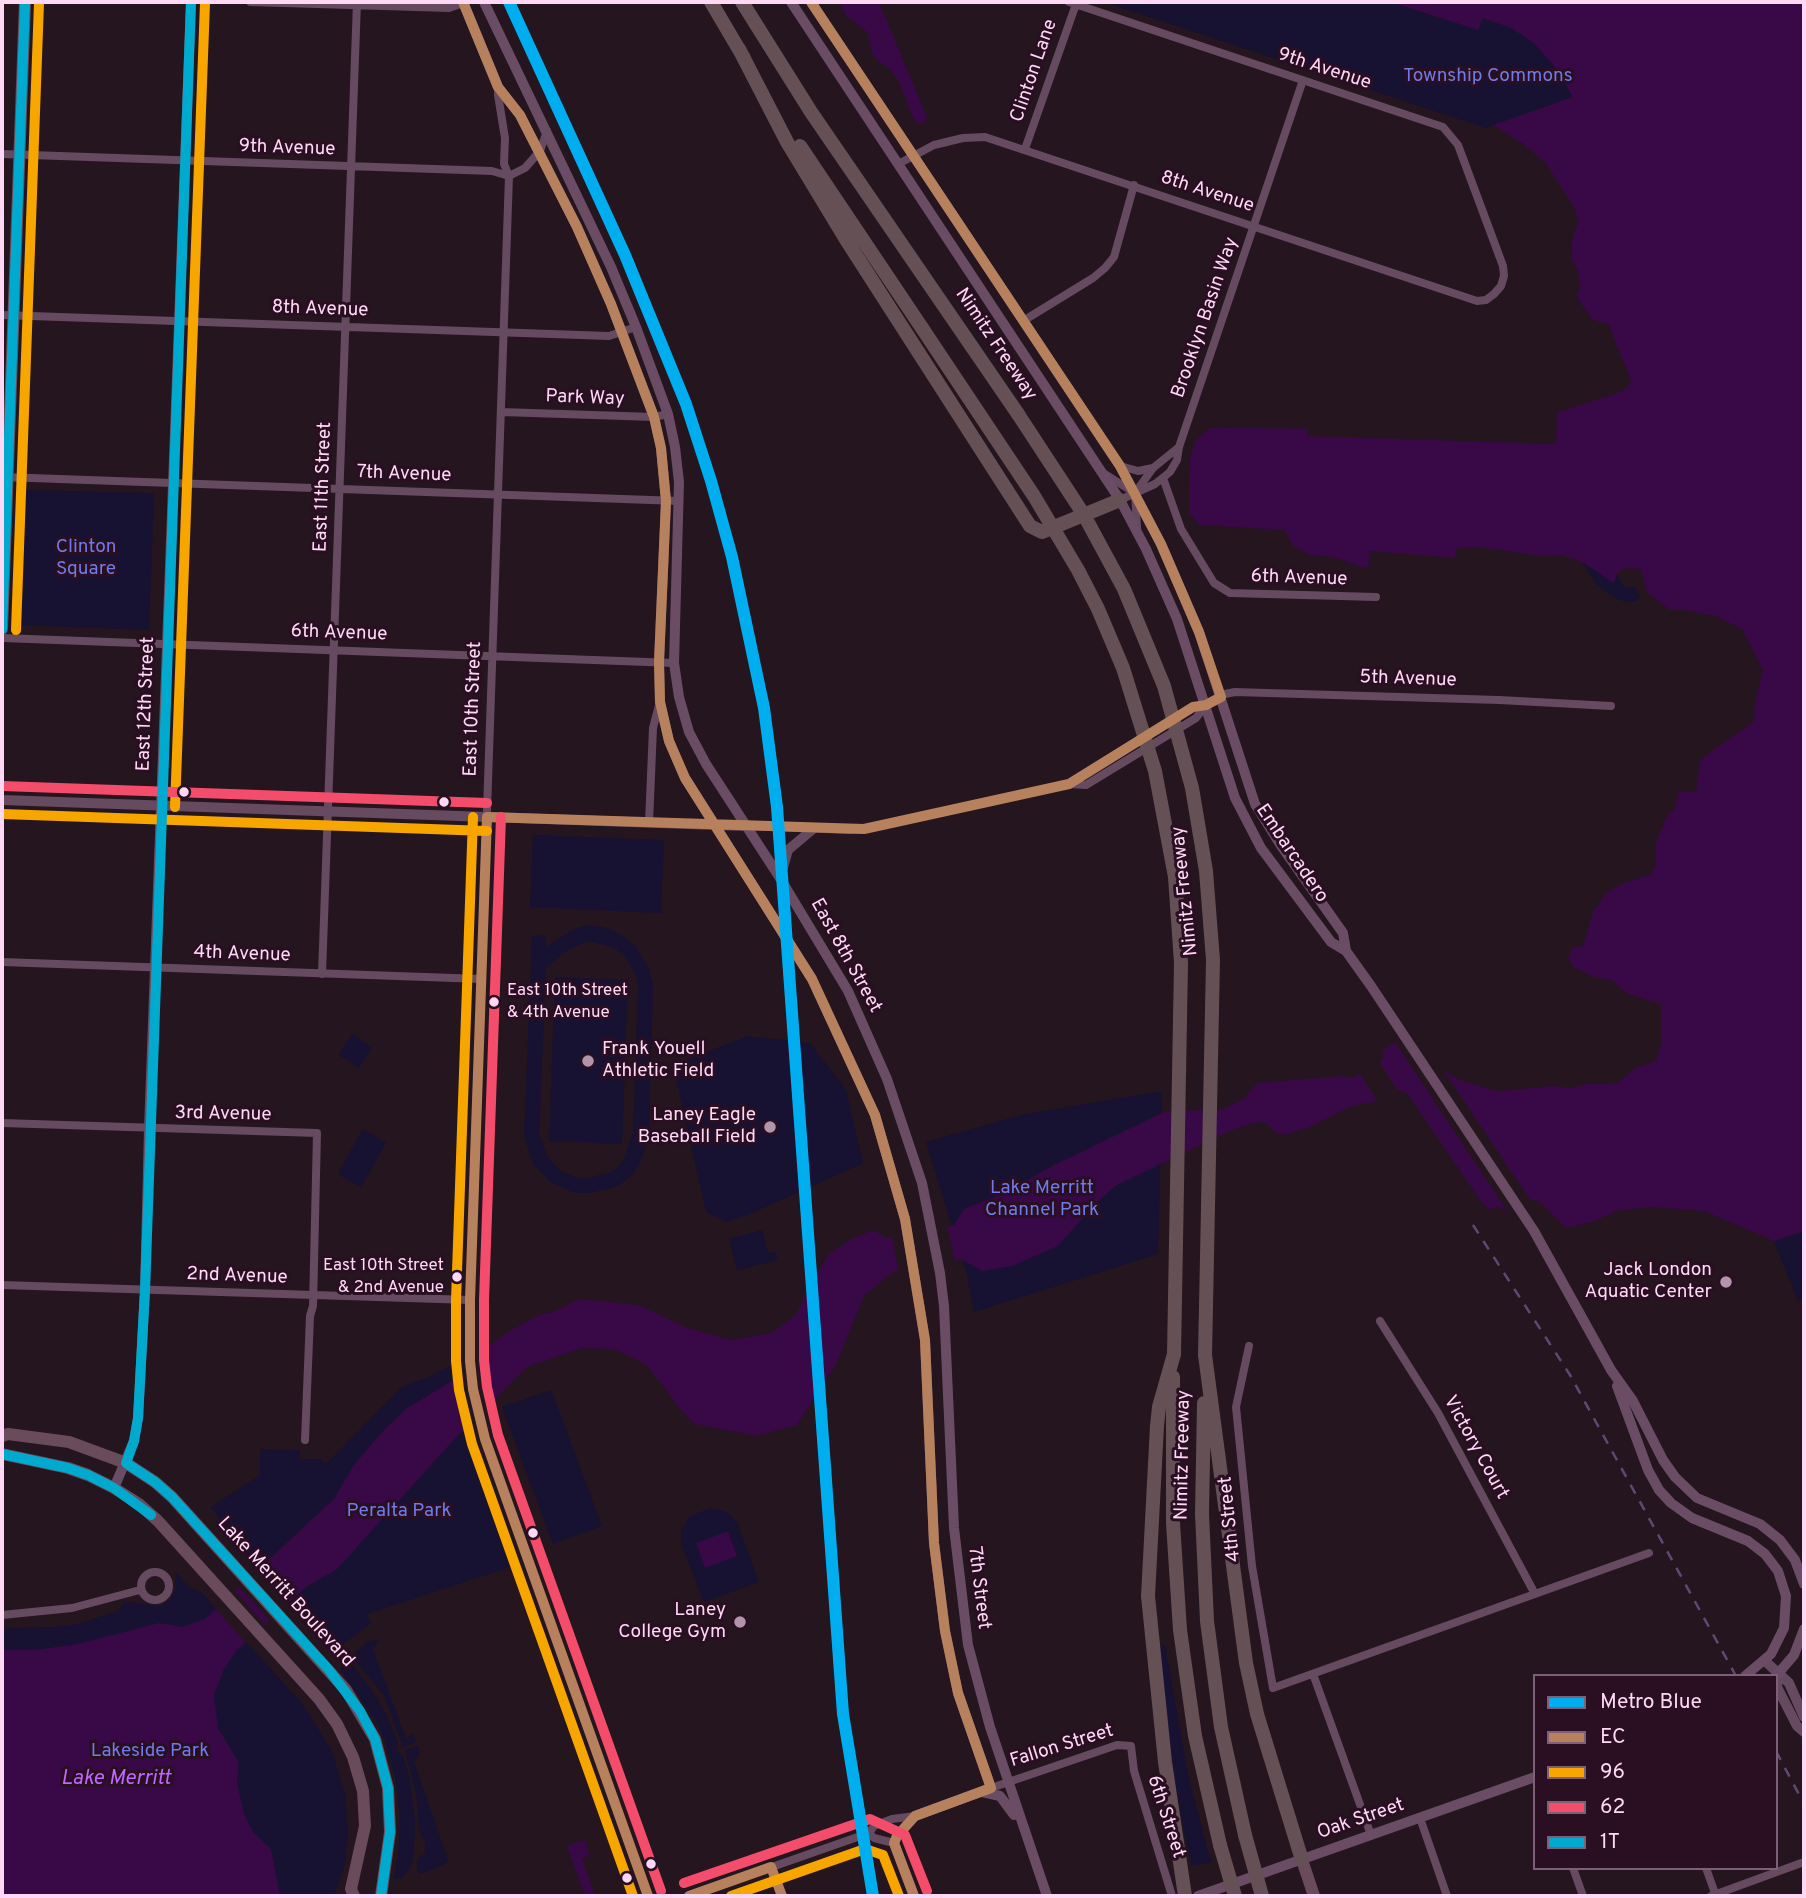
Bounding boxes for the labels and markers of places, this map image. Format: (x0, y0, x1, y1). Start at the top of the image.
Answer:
unlabelled marker (177, 785, 191, 799)
unlabelled marker (437, 795, 451, 809)
place label: East 10th Street & 4th Avenue (507, 982, 628, 1022)
marker: East 10th Street & 4th Avenue (487, 995, 501, 1009)
place label: Frank Youell Athletic Field (602, 1039, 714, 1083)
marker: Frank Youell Athletic Field (580, 1053, 596, 1069)
place label: Laney Eagle Baseball Field (638, 1105, 756, 1149)
marker: Laney Eagle Baseball Field (762, 1119, 778, 1135)
place label: East 10th Street & 2nd Avenue (323, 1257, 444, 1297)
place label: Jack London Aquatic Center (1584, 1260, 1712, 1304)
marker: East 10th Street & 2nd Avenue (450, 1270, 464, 1284)
marker: Jack London Aquatic Center (1718, 1274, 1734, 1290)
unlabelled marker (526, 1526, 540, 1540)
place label: Laney College Gym (618, 1600, 726, 1644)
marker: Laney College Gym (732, 1614, 748, 1630)
unlabelled marker (644, 1857, 658, 1871)
unlabelled marker (620, 1871, 634, 1885)

